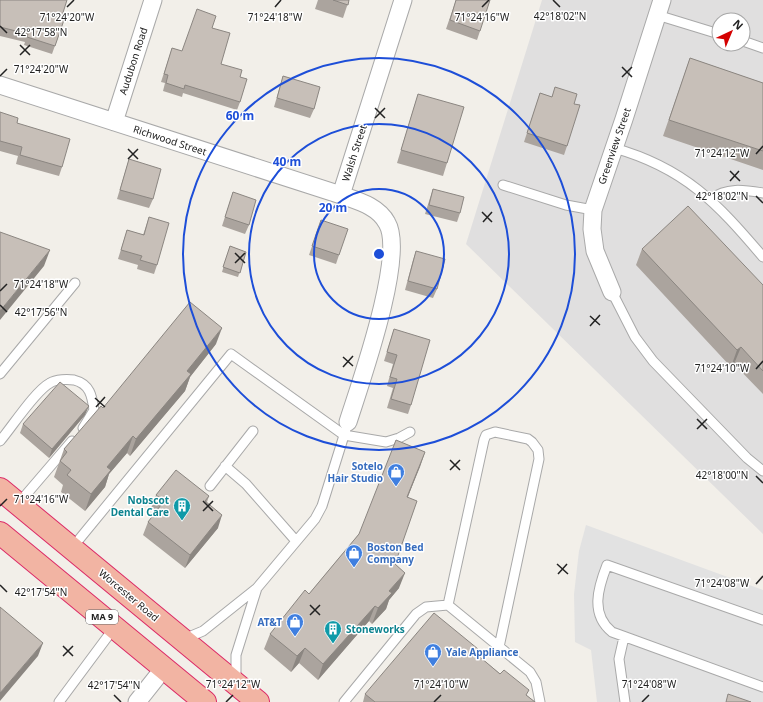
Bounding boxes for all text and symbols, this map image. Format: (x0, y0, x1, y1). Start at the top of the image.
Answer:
text: 42°18'02"N (534, 9, 586, 23)
text: 71°24'20"W (40, 10, 95, 24)
text: 71°24'18"W (248, 10, 303, 24)
text: 71°24'16"W (455, 10, 510, 24)
north arrow (711, 12, 751, 52)
text: N (730, 16, 747, 33)
text: 42°17'58"N (15, 25, 67, 39)
street label: Audubon Road (116, 26, 150, 96)
text: 71°24'20"W (14, 62, 69, 76)
street label: Greenview Street (594, 105, 634, 186)
text: 60 m (226, 107, 254, 124)
street label: Richwood Street (131, 122, 209, 159)
street label: Walsh Street (338, 123, 370, 183)
text: 71°24'12"W (695, 146, 750, 160)
text: 40 m (273, 153, 301, 170)
text: 42°18'02"N (696, 189, 748, 203)
text: 20 m (319, 199, 347, 216)
centre of rings (372, 247, 386, 261)
text: 71°24'18"W (14, 277, 69, 291)
text: 42°17'56"N (15, 305, 67, 319)
text: 71°24'10"W (695, 361, 750, 375)
place label: Sotelo Hair Studio (327, 459, 383, 485)
shop icon: Sotelo Hair Studio (386, 462, 406, 487)
text: 42°18'00"N (696, 468, 748, 482)
text: 71°24'16"W (14, 492, 69, 506)
place label: Nobscot Dental Care (111, 493, 170, 519)
building icon: Nobscot Dental Care (172, 496, 192, 521)
place label: Boston Bed Company (367, 540, 424, 566)
shop icon: Boston Bed Company (344, 543, 364, 568)
street label: Worcester Road (96, 566, 162, 624)
text: 71°24'08"W (695, 576, 750, 590)
text: 42°17'54"N (15, 585, 67, 599)
road number: MA 9 (86, 610, 118, 624)
shop icon: AT&T (285, 612, 305, 637)
place label: AT&T (258, 615, 282, 629)
building icon: Stoneworks (323, 619, 343, 644)
place label: Stoneworks (346, 622, 405, 636)
shop icon: Yale Appliance (423, 642, 443, 667)
place label: Yale Appliance (446, 645, 518, 659)
text: 71°24'12"W (206, 677, 261, 691)
text: 71°24'10"W (414, 677, 469, 691)
text: 71°24'08"W (622, 677, 677, 691)
text: 42°17'54"N (88, 678, 140, 692)

